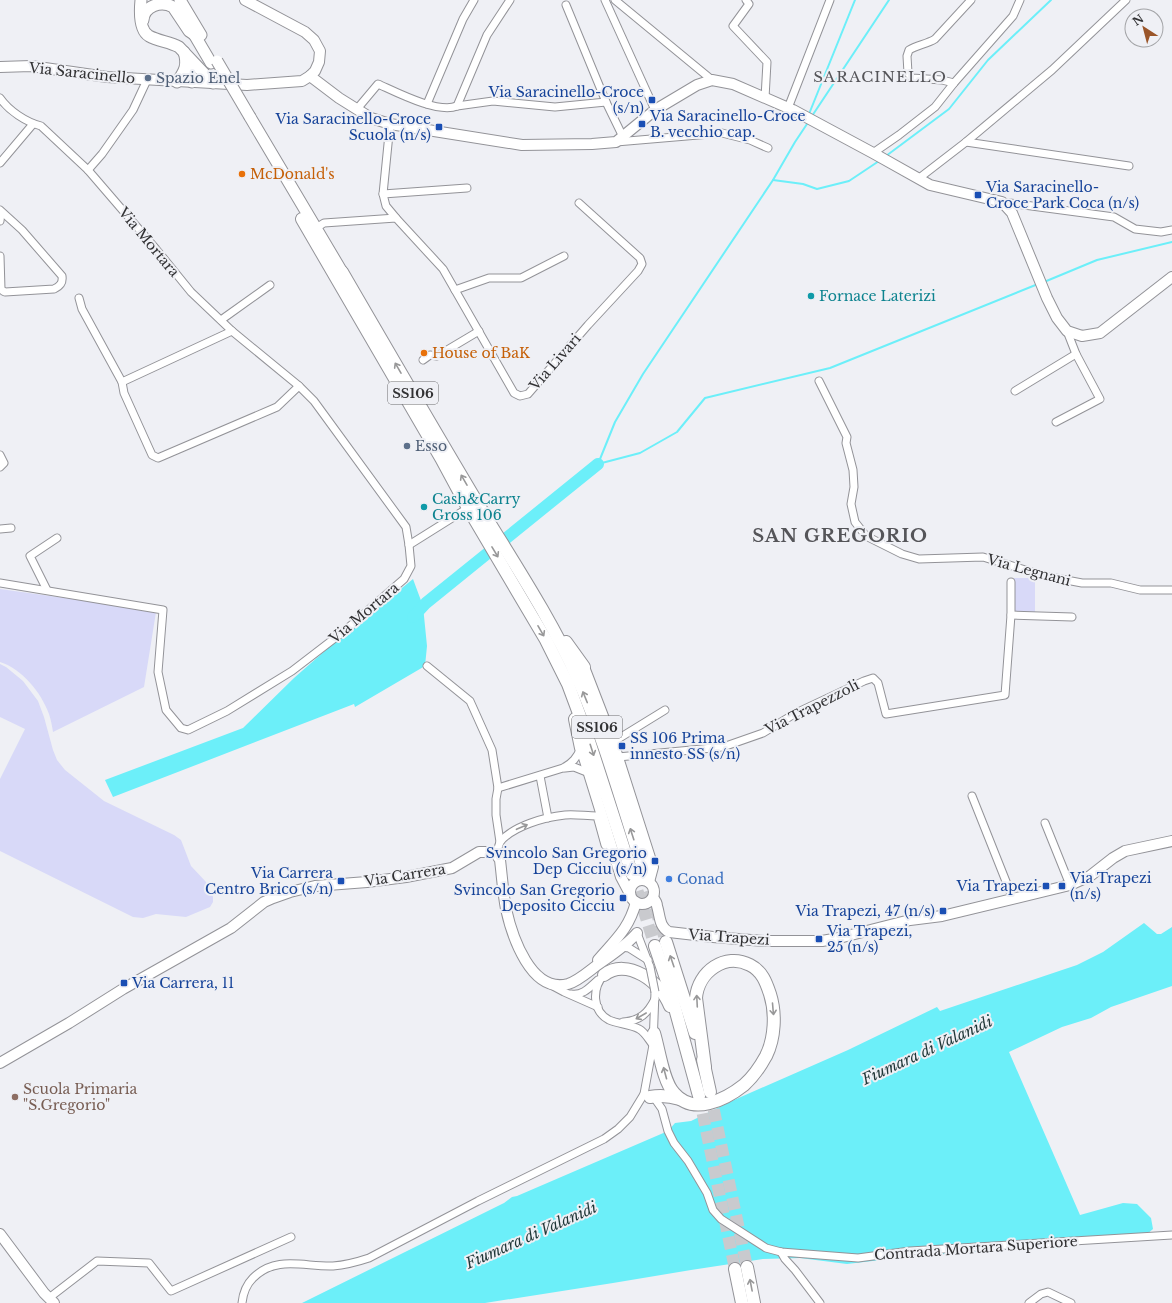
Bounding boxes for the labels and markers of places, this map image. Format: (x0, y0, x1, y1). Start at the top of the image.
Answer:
place label: Spazio Enel (156, 69, 241, 87)
marker: Spazio Enel (143, 73, 153, 83)
place label: Via Saracinello-Croce (s/n) (487, 83, 644, 117)
marker: Via Saracinello-Croce (s/n) (647, 95, 657, 105)
place label: Via Saracinello-Croce B. vecchio cap. (649, 107, 806, 141)
place label: Via Saracinello-Croce Scuola (n/s) (274, 110, 431, 144)
marker: Via Saracinello-Croce B. vecchio cap. (637, 119, 647, 129)
marker: Via Saracinello-Croce Scuola (n/s) (434, 122, 444, 132)
place label: McDonald's (250, 165, 335, 183)
marker: McDonald's (237, 169, 247, 179)
place label: Via Saracinello- Croce Park Coca (n/s) (985, 178, 1139, 212)
marker: Via Saracinello- Croce Park Coca (n/s) (973, 190, 983, 200)
place label: Fornace Laterizi (819, 287, 936, 305)
marker: Fornace Laterizi (806, 291, 816, 301)
place label: House of BaK (432, 344, 531, 362)
marker: House of BaK (419, 348, 429, 358)
place label: Esso (415, 437, 447, 455)
marker: Esso (402, 441, 412, 451)
place label: Cash&Carry Gross 106 (432, 490, 521, 524)
marker: Cash&Carry Gross 106 (419, 502, 429, 512)
place label: SS 106 Prima innesto SS (s/n) (630, 729, 740, 763)
marker: SS 106 Prima innesto SS (s/n) (617, 741, 627, 751)
place label: Svincolo San Gregorio Dep Cicciu (s/n) (486, 844, 647, 878)
marker: Svincolo San Gregorio Dep Cicciu (s/n) (650, 856, 660, 866)
place label: Via Carrera Centro Brico (s/n) (205, 864, 333, 898)
place label: Via Trapezi (n/s) (1069, 869, 1152, 903)
place label: Conad (677, 870, 725, 888)
marker: Conad (664, 874, 674, 884)
marker: Via Carrera Centro Brico (s/n) (336, 876, 346, 886)
place label: Via Trapezi (955, 877, 1038, 895)
place label: Svincolo San Gregorio Deposito Cicciu (454, 881, 616, 915)
marker: Via Trapezi (1041, 881, 1051, 891)
marker: Via Trapezi (n/s) (1057, 881, 1067, 891)
marker: Svincolo San Gregorio Deposito Cicciu (618, 893, 628, 903)
place label: Via Trapezi, 47 (n/s) (794, 902, 935, 920)
marker: Via Trapezi, 47 (n/s) (938, 906, 948, 916)
place label: Via Trapezi, 25 (n/s) (826, 922, 912, 956)
marker: Via Trapezi, 25 (n/s) (814, 934, 824, 944)
place label: Via Carrera, 11 (131, 974, 234, 992)
marker: Via Carrera, 11 (119, 978, 129, 988)
place label: Scuola Primaria "S.Gregorio" (23, 1080, 138, 1114)
marker: Scuola Primaria "S.Gregorio" (10, 1092, 20, 1102)

